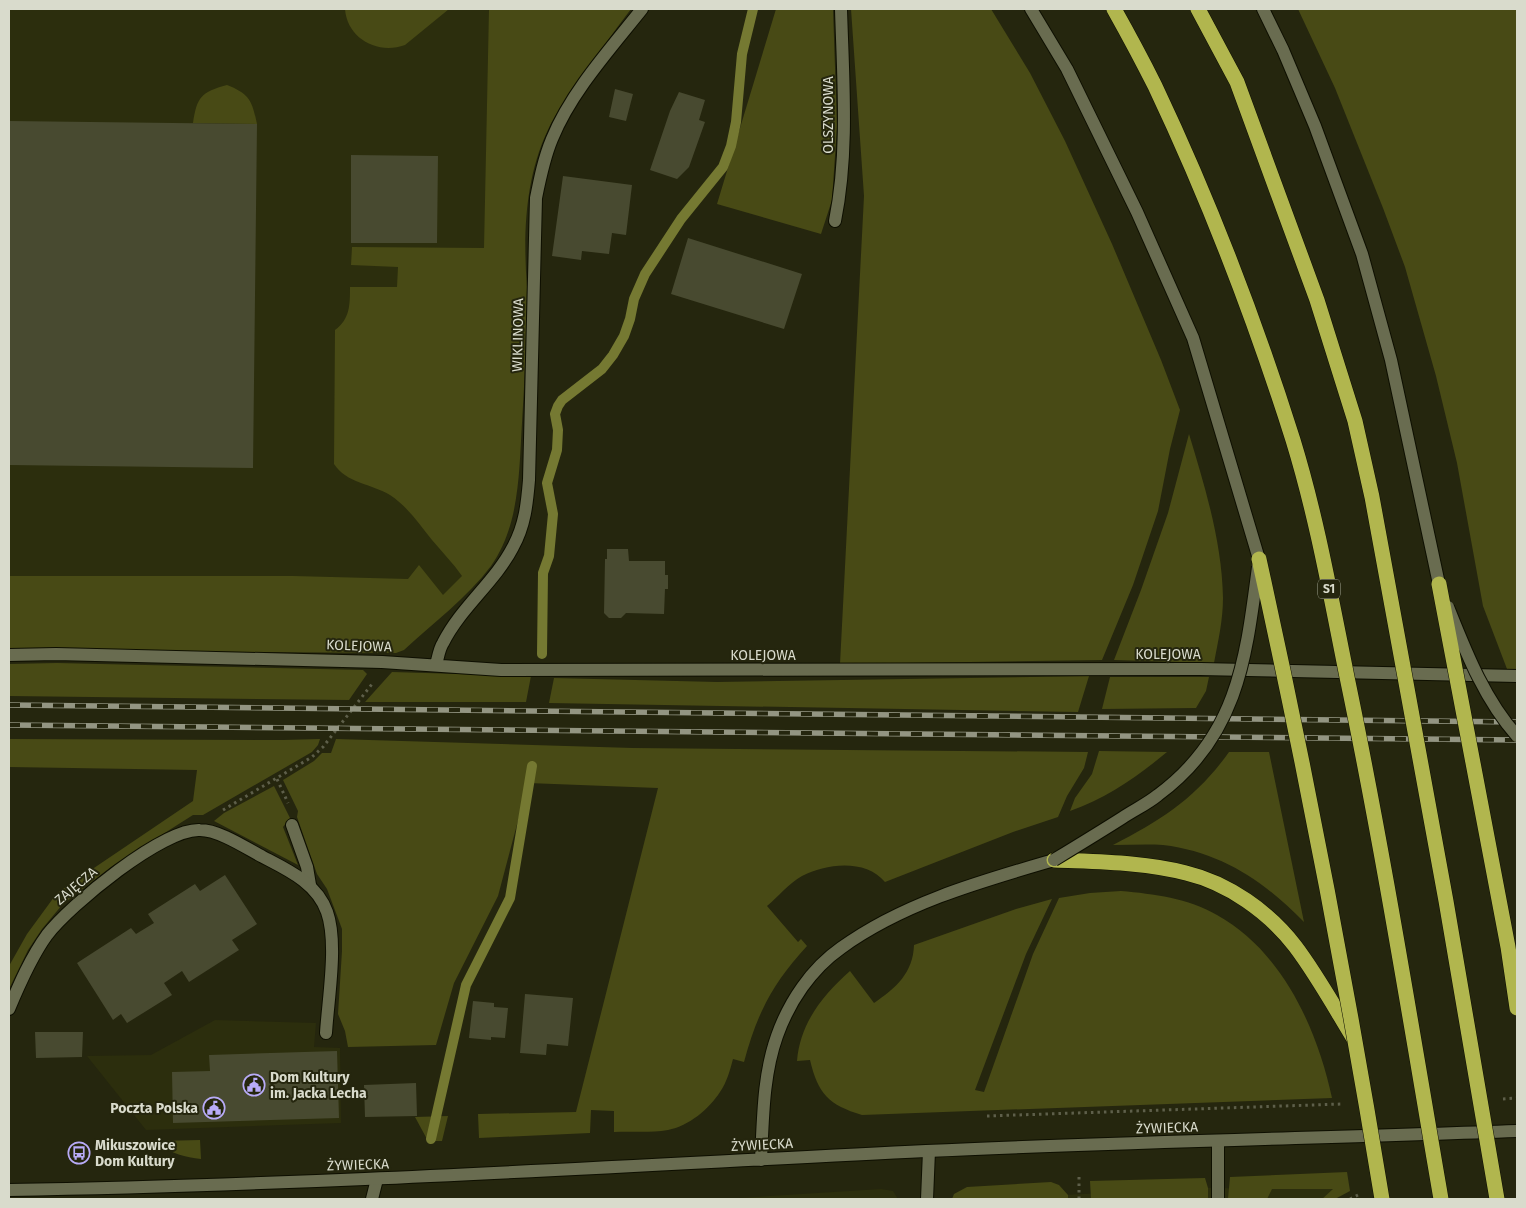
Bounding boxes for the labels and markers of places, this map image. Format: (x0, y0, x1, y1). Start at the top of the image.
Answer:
place label: Dom Kultury im. Jacka Lecha (270, 1069, 367, 1102)
public building icon: Dom Kultury im. Jacka Lecha (242, 1073, 266, 1097)
public building icon: Poczta Polska (202, 1096, 226, 1120)
place label: Poczta Polska (110, 1100, 198, 1117)
place label: Mikuszowice Dom Kultury (95, 1137, 176, 1170)
bus stop icon: Mikuszowice Dom Kultury (67, 1141, 91, 1165)

